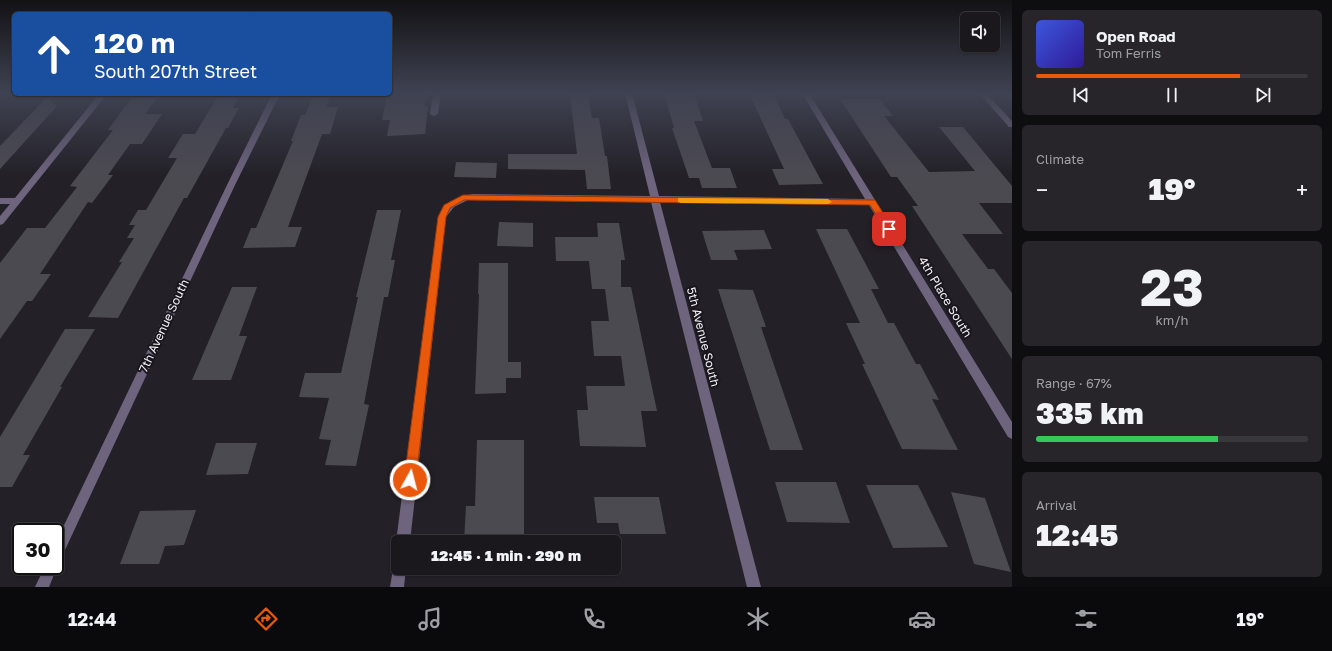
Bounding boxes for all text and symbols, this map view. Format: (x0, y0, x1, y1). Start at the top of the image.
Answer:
map controls (960, 12, 1000, 52)
button: sound (960, 12, 1000, 52)
text: 120 m (94, 26, 175, 59)
text: Open Road (1096, 27, 1176, 45)
icon: ahead (28, 28, 80, 80)
text: Tom Ferris (1096, 45, 1161, 61)
text: South 207th Street (94, 60, 257, 82)
icon: previous (1070, 84, 1092, 106)
icon: pause (1161, 84, 1183, 106)
icon: next (1252, 84, 1274, 106)
text: Climate (1036, 151, 1084, 167)
text: 19° (1148, 171, 1196, 207)
text: − (1036, 176, 1048, 203)
text: + (1296, 176, 1308, 203)
pin (872, 212, 906, 246)
icon: arrive (878, 218, 900, 240)
street label: 4th Place South (915, 254, 976, 340)
text: 23 (1140, 255, 1204, 317)
street label: 7th Avenue South (135, 277, 192, 375)
street label: 5th Avenue South (684, 286, 723, 388)
text: km/h (1155, 312, 1189, 328)
text: Range · 67% (1036, 375, 1112, 391)
text: 335 km (1036, 395, 1144, 431)
position arrow (389, 459, 431, 501)
text: Arrival (1036, 497, 1077, 513)
text: 12:45 (1036, 517, 1118, 553)
speed limit sign: 30 (12, 523, 64, 575)
text: 12:45 · 1 min · 290 m (431, 546, 581, 564)
icon: directions (252, 605, 280, 633)
icon: music (416, 605, 444, 633)
icon: phone (580, 605, 608, 633)
icon: climate (744, 605, 772, 633)
icon: car (908, 605, 936, 633)
icon: filters (1072, 605, 1100, 633)
text: 12:44 (68, 608, 117, 630)
text: 19° (1236, 608, 1264, 630)

